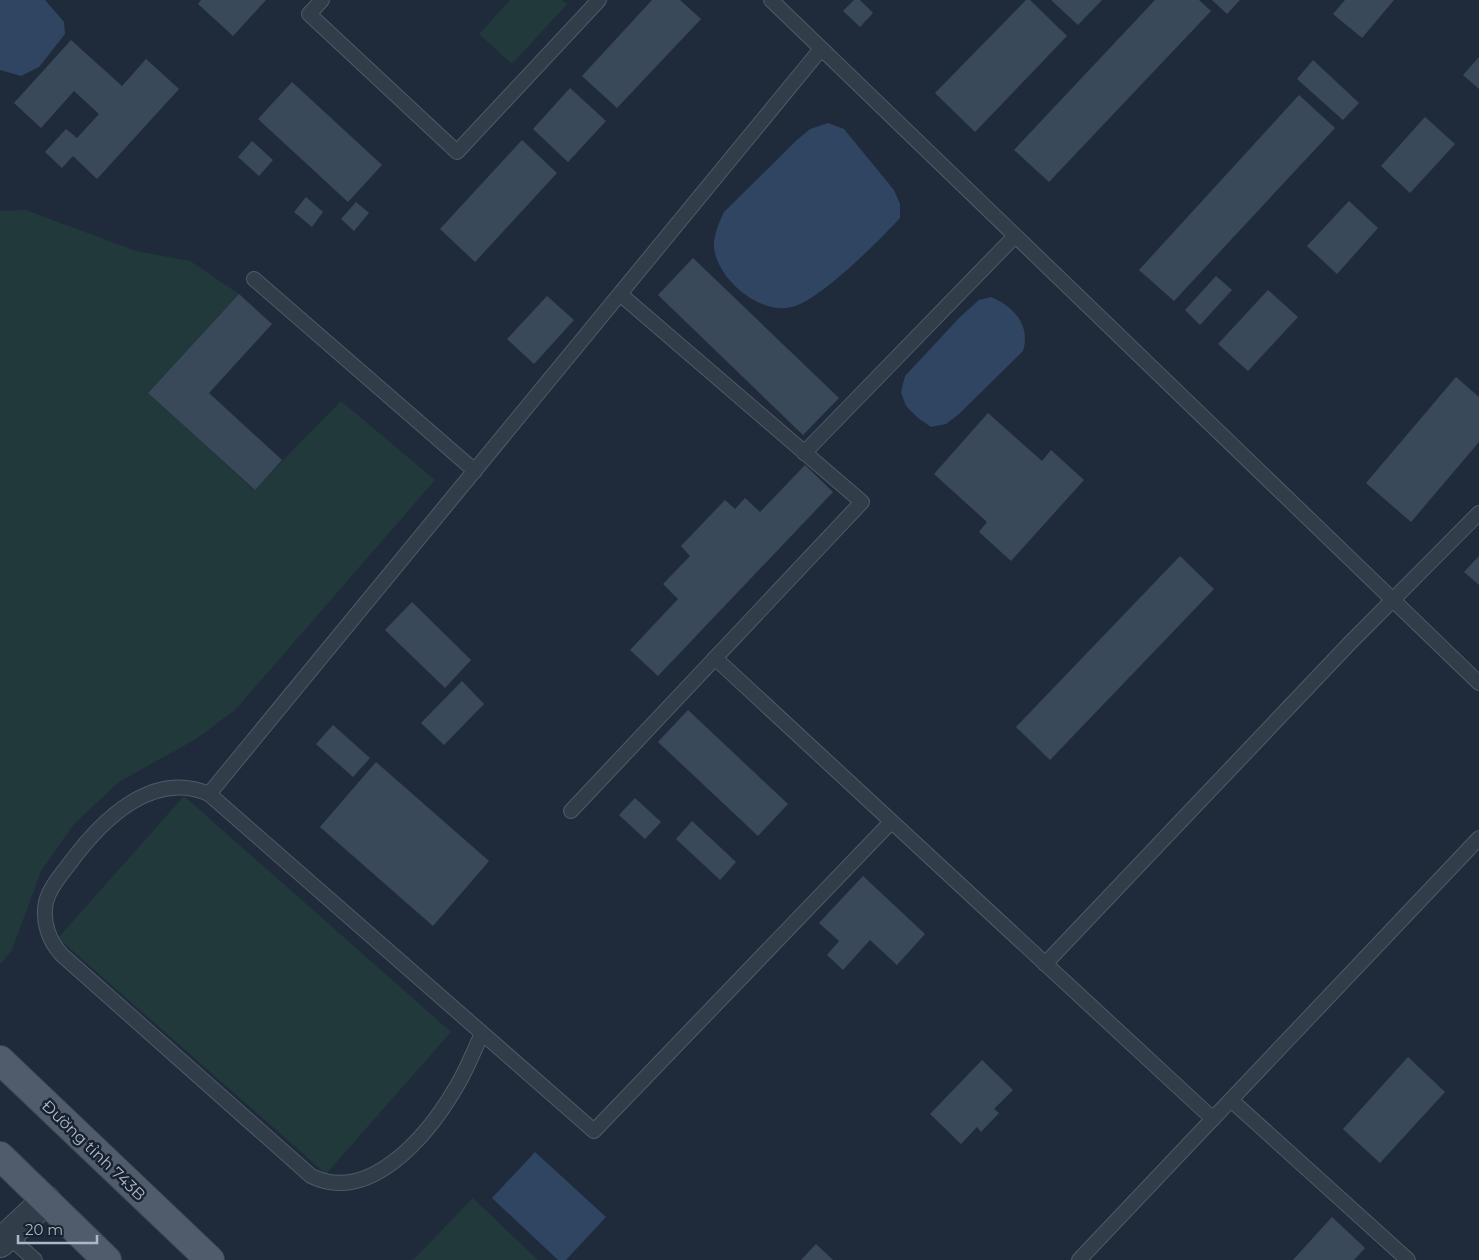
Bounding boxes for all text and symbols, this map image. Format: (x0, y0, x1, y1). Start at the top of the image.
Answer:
street label: Đường tỉnh 743B (38, 1096, 149, 1205)
scale bar (18, 1212, 96, 1244)
text: 20 m (25, 1220, 63, 1239)

